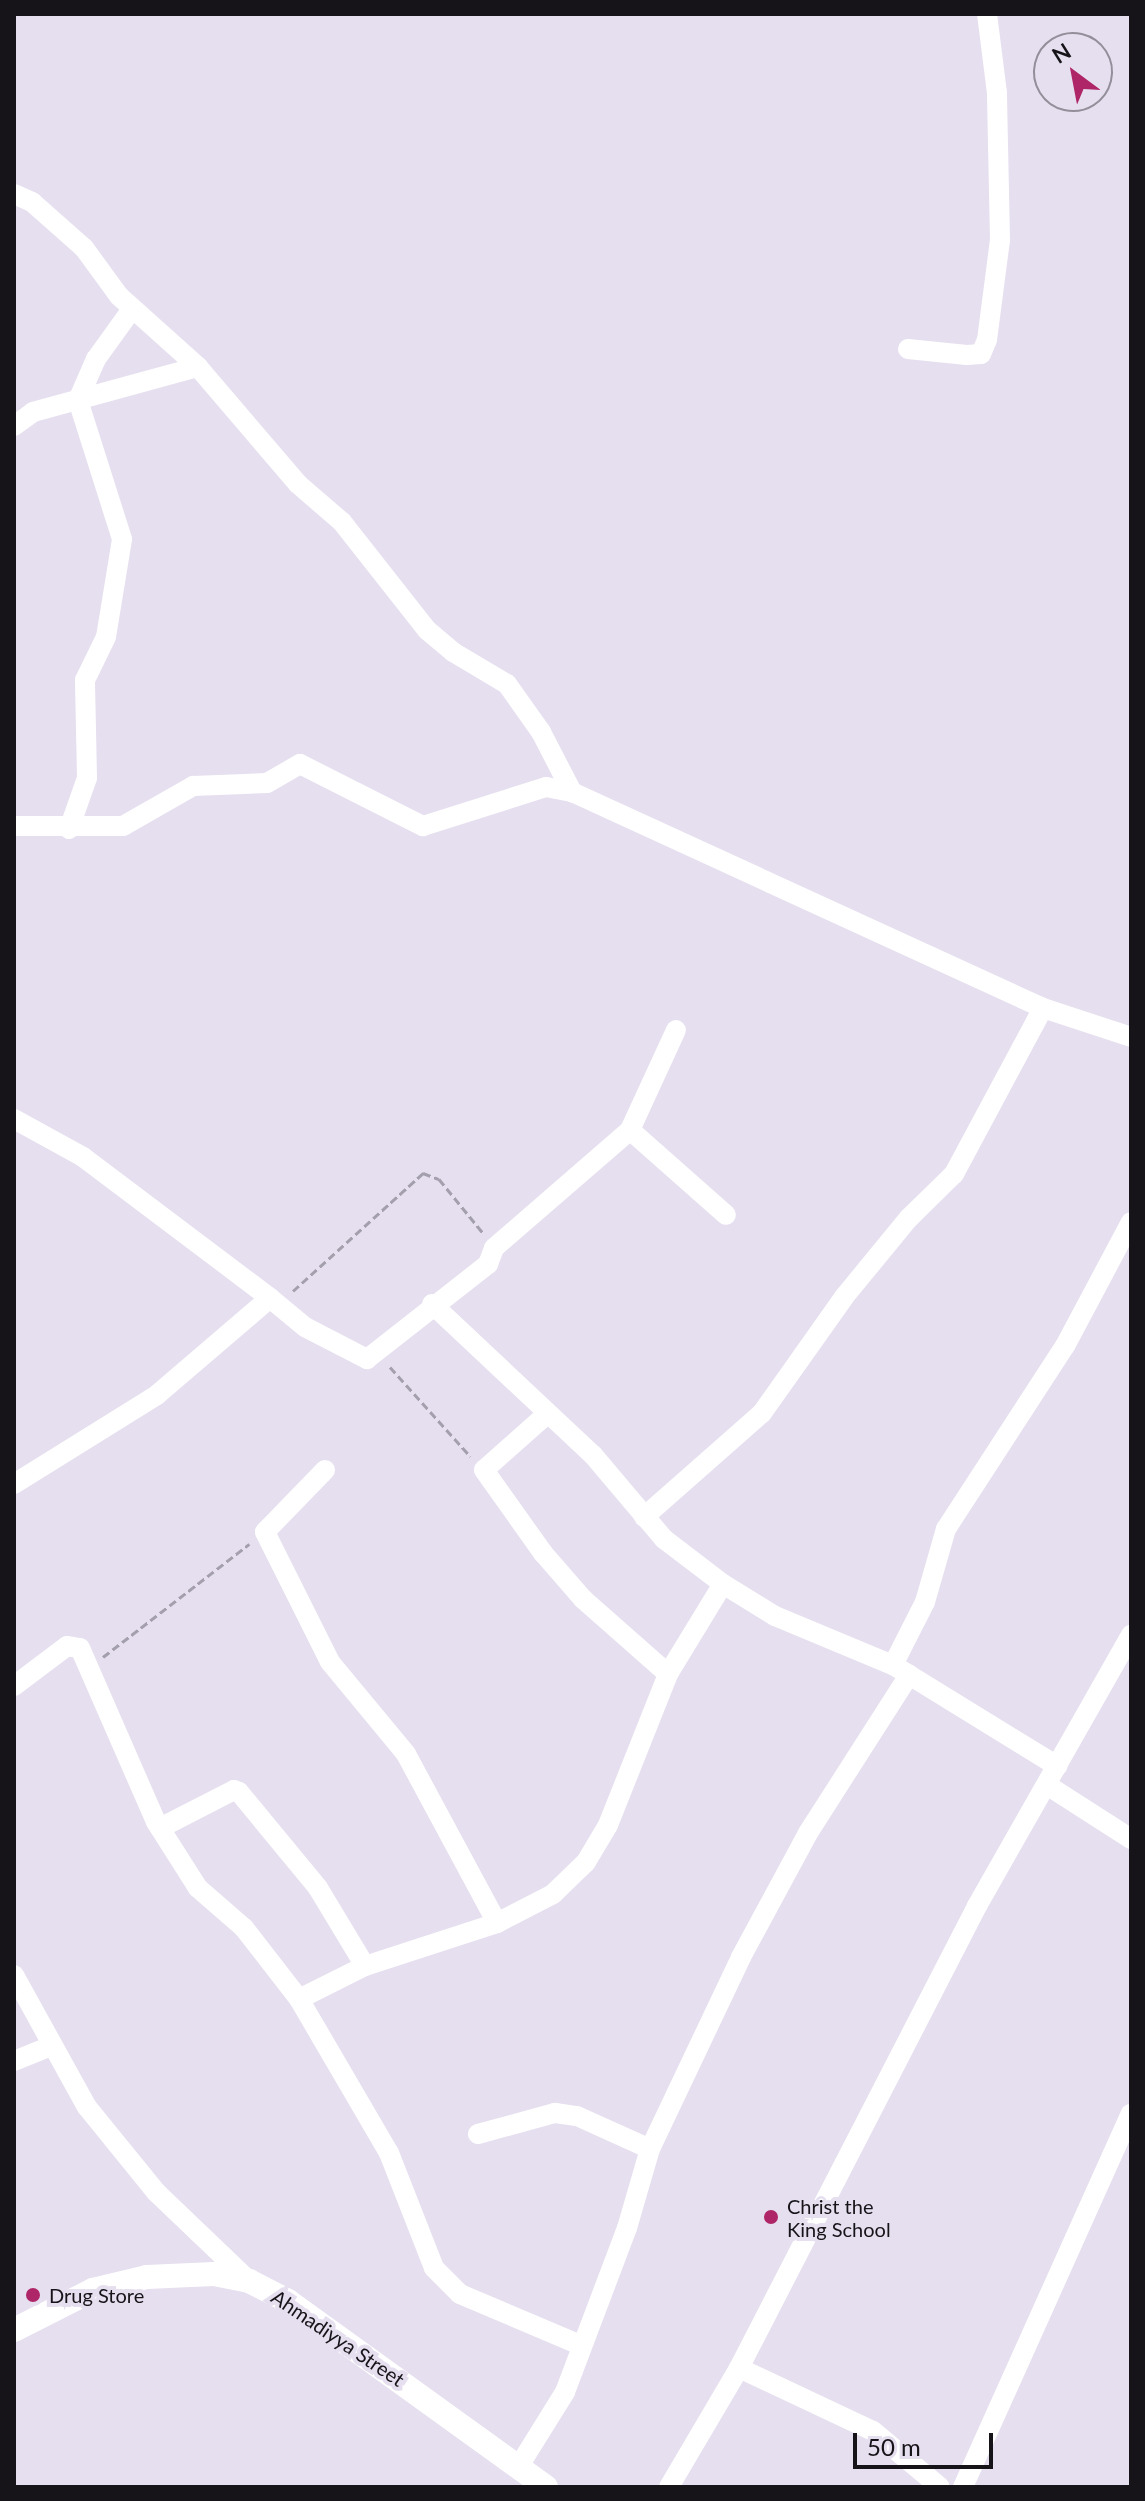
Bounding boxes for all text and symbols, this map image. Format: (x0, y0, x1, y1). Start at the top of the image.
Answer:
north arrow (1033, 32, 1113, 112)
text: N (1047, 37, 1075, 69)
place label: Christ the King School (787, 2194, 891, 2241)
marker: Christ the King School (762, 2208, 780, 2226)
place label: Drug Store (49, 2283, 144, 2307)
street label: Ahmadiyya Street (267, 2285, 409, 2391)
marker: Drug Store (24, 2286, 42, 2304)
scale bar (857, 2417, 997, 2467)
text: 50 m (867, 2432, 921, 2461)

